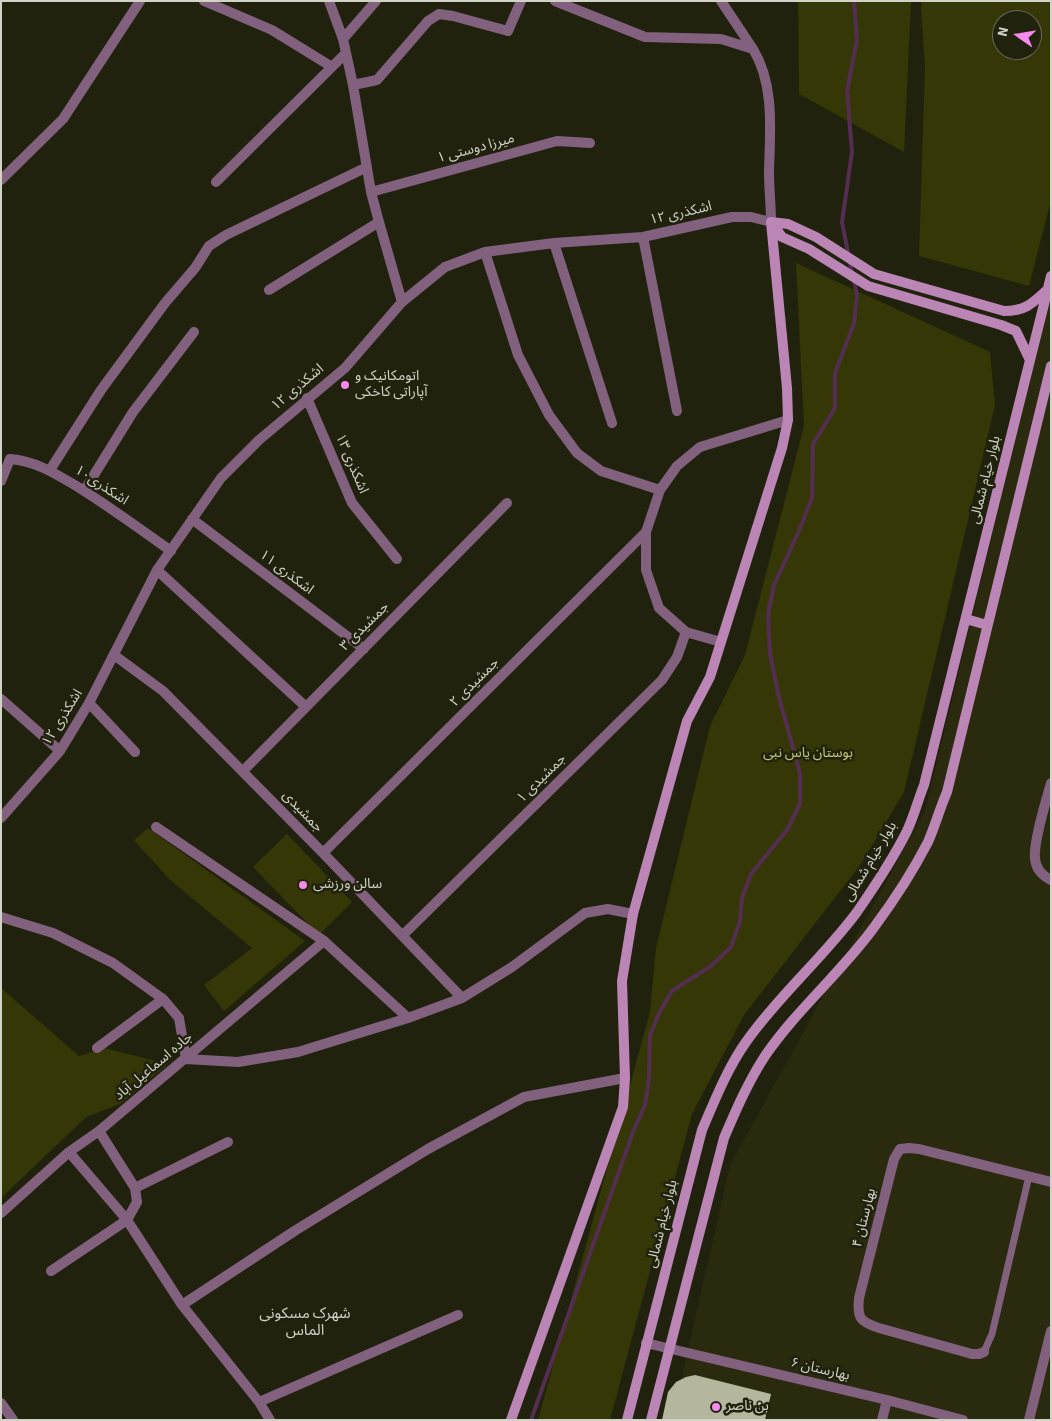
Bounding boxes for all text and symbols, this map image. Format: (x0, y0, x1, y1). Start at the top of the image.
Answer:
north arrow (992, 10, 1042, 60)
text: N (993, 25, 1014, 39)
street label: میرزا دوستی ۱ (436, 131, 516, 167)
street label: اشکذری ۱۲ (648, 199, 714, 229)
street label: اشکذری ۱۲ (268, 361, 328, 415)
place label: اتومکانیک و آپاراتی کاخکی (355, 369, 427, 402)
marker: اتومکانیک و آپاراتی کاخکی (339, 379, 351, 391)
street label: اشکذری ۱۳ (331, 432, 371, 496)
street label: بلوار خیام شمالی (967, 434, 1005, 526)
street label: اشکذری۱۰ (71, 462, 131, 510)
street label: اشکذری ۱۱ (256, 547, 316, 599)
street label: جمشیدی ۳ (337, 599, 393, 655)
street label: جمشیدی ۲ (447, 655, 503, 711)
street label: اشکذری ۱۲ (39, 687, 87, 749)
park label: بوستان یاس نبی (763, 746, 853, 762)
street label: جمشیدی ۱ (514, 751, 570, 807)
street label: جمشیدی (278, 788, 326, 836)
street label: بلوار خیام شمالی (841, 819, 901, 905)
place label: سالن ورزشی (313, 877, 382, 893)
marker: سالن ورزشی (297, 879, 309, 891)
street label: جاده اسماعیل آباد (111, 1029, 197, 1105)
street label: بلوار خیام شمالی (644, 1178, 682, 1270)
street label: بهارستان ۴ (850, 1187, 880, 1249)
district label: شهرک مسکونی الماس (259, 1306, 351, 1341)
street label: بهارستان ۶ (789, 1355, 851, 1385)
place label: بن ناصر (726, 1399, 769, 1415)
marker: بن ناصر (710, 1401, 722, 1413)

